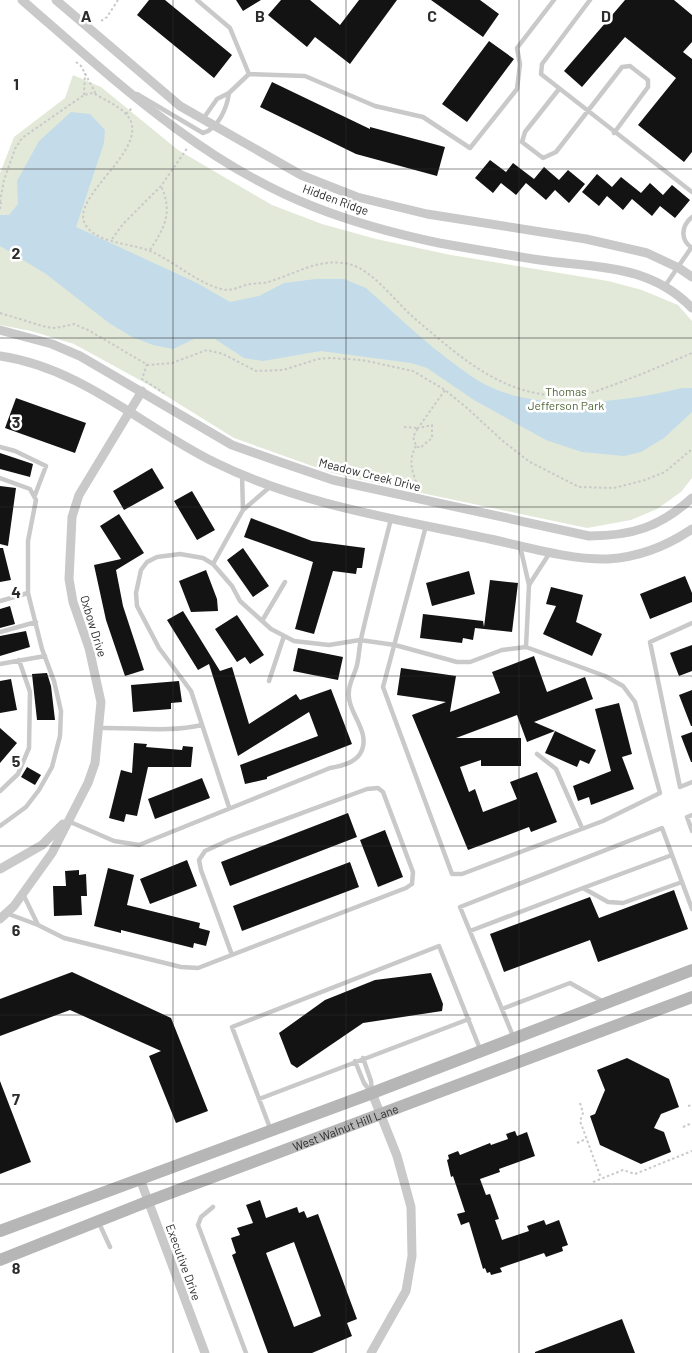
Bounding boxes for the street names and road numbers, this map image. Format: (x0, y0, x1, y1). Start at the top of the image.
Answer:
street label: Hidden Ridge (301, 181, 371, 217)
street label: Meadow Creek Drive (318, 455, 422, 493)
street label: Oxbow Drive (78, 593, 110, 659)
street label: West Walnut Hill Lane (290, 1101, 400, 1153)
street label: Executive Drive (164, 1222, 204, 1302)

